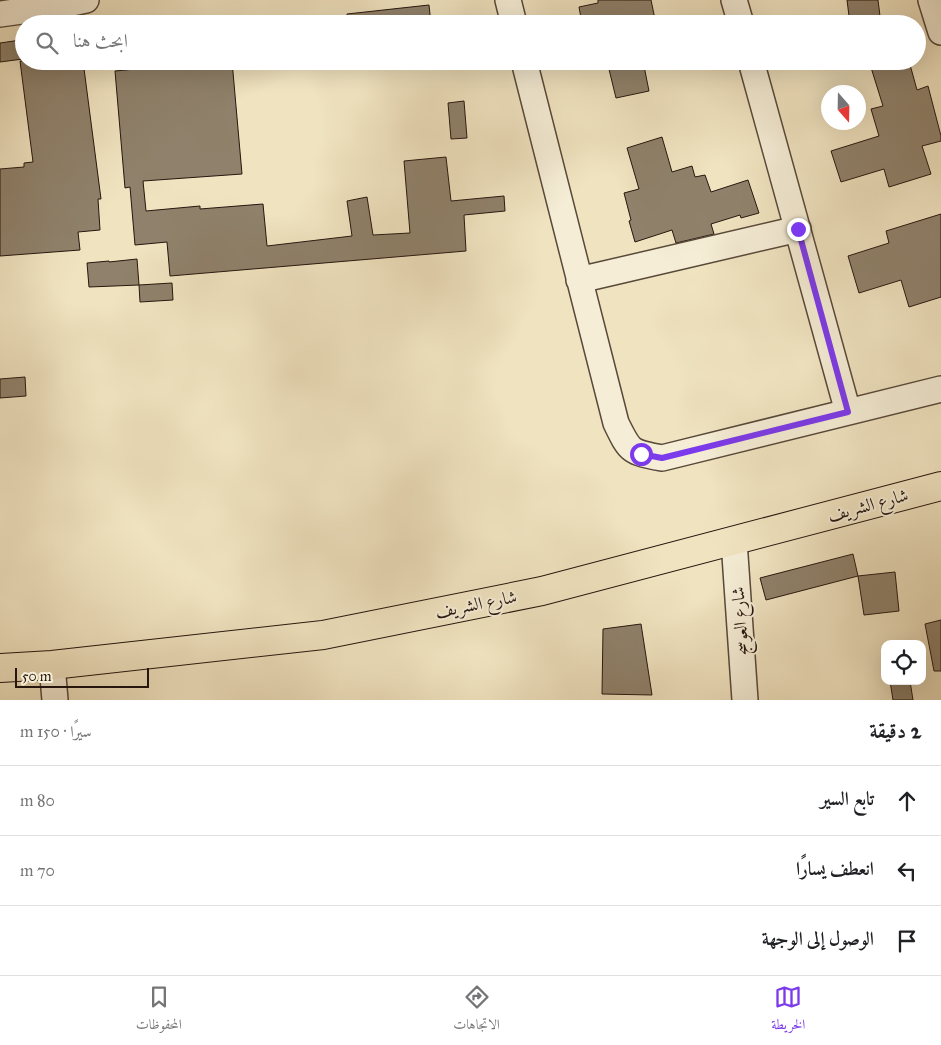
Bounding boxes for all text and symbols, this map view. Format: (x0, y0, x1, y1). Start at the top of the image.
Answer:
search box (15, 15, 926, 70)
icon: search (33, 29, 61, 57)
text: ابحث هنا (73, 29, 128, 52)
north arrow (821, 85, 866, 130)
route end (787, 218, 810, 241)
route start (630, 443, 653, 466)
street label: شارع الشريف (825, 484, 912, 530)
street label: شارع الشريف (433, 585, 519, 627)
street label: شارع العوسج (727, 585, 758, 656)
map controls (881, 640, 926, 685)
button: locate (881, 640, 926, 685)
scale bar (15, 665, 149, 688)
text: 50 m (22, 668, 51, 685)
text: 2 دقيقة (869, 718, 921, 744)
text: سيرًا · 150 m (20, 722, 92, 741)
text: تابع السير (820, 787, 874, 810)
icon: ahead (893, 787, 921, 815)
text: 80 m (20, 791, 55, 810)
text: انعطف يسارًا (796, 857, 874, 880)
icon: left (893, 857, 921, 885)
text: 70 m (20, 861, 55, 880)
text: الوصول إلى الوجهة (762, 927, 874, 950)
icon: arrive (893, 927, 921, 955)
tab: المحفوظات (136, 983, 182, 1038)
tab: الاتجاهات (453, 983, 500, 1038)
tab: الخريطة (771, 983, 805, 1038)

